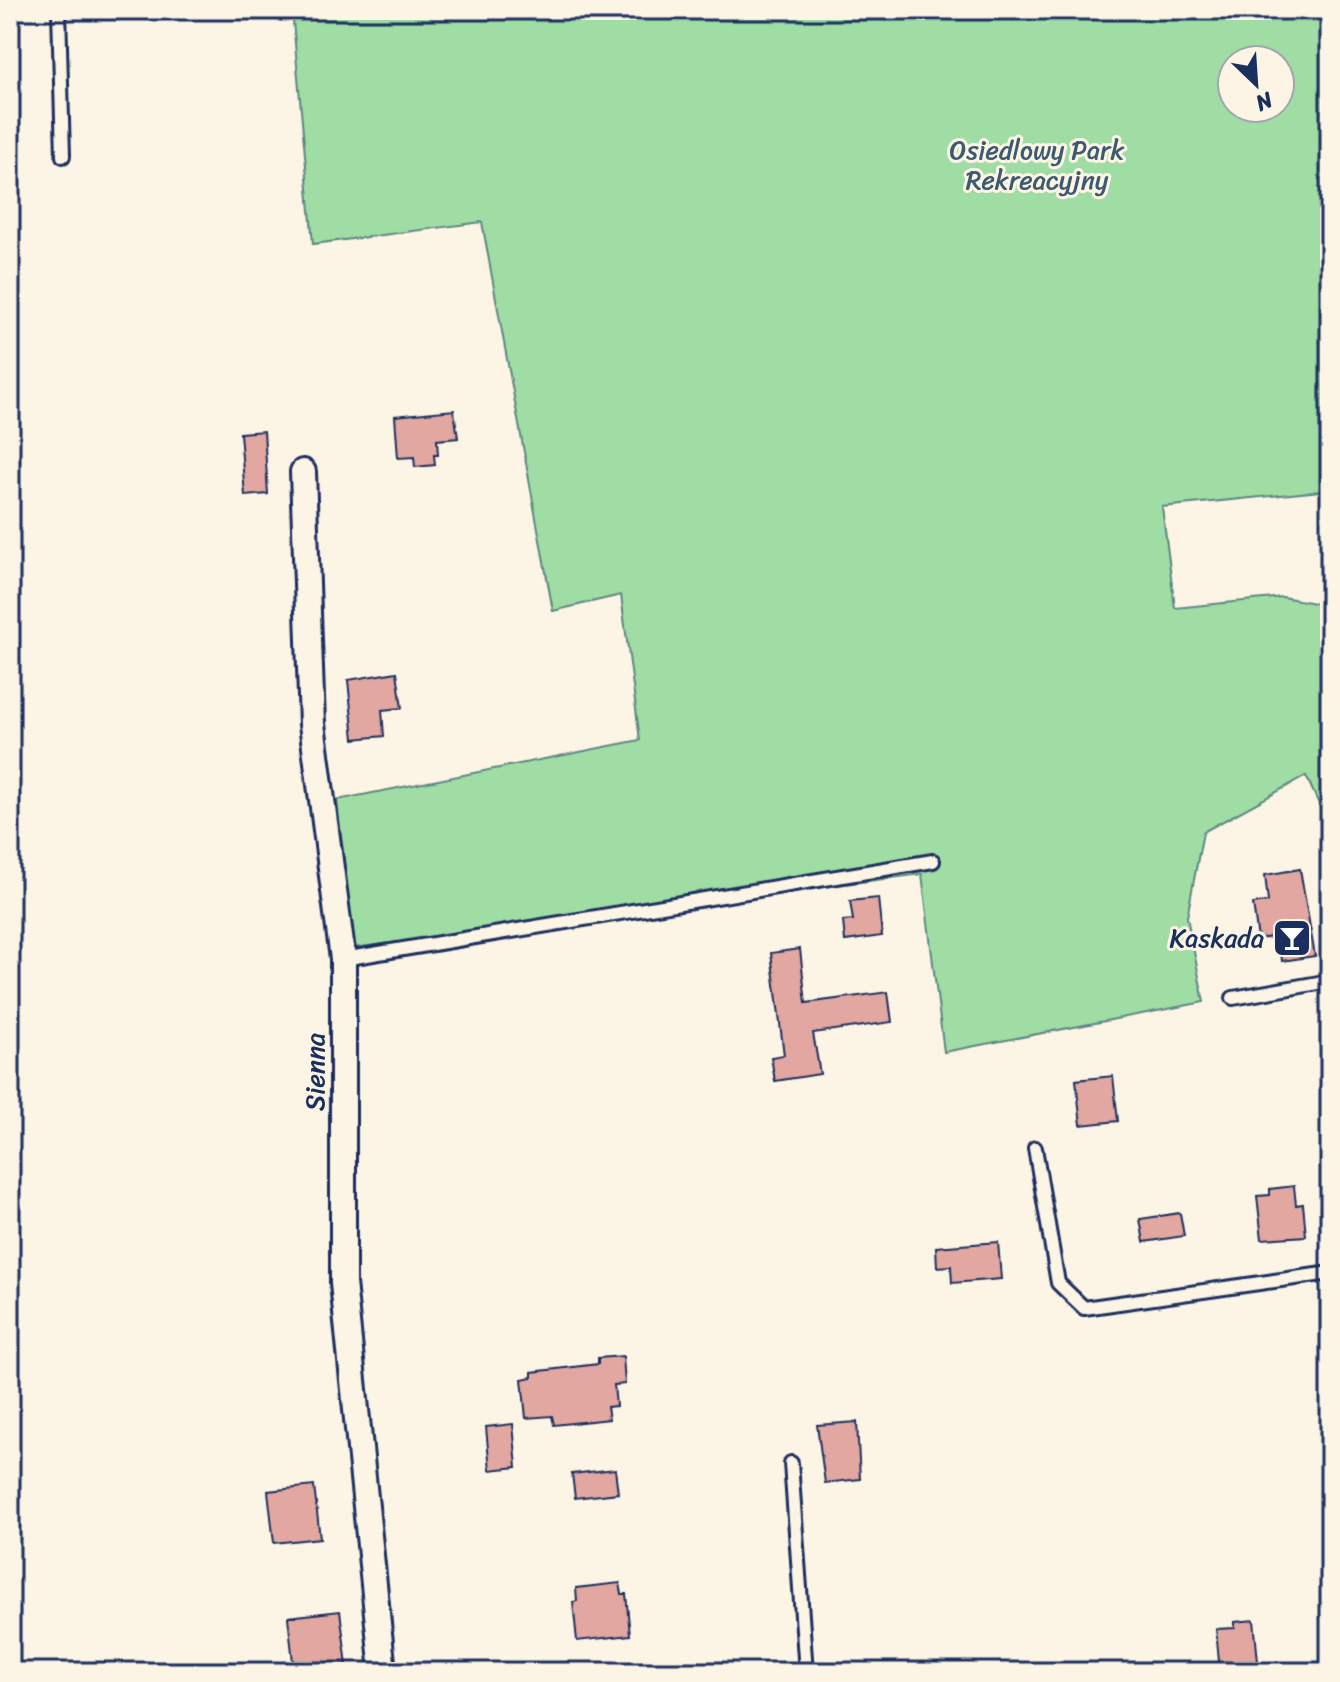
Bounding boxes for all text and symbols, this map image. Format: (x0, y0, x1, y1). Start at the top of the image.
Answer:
north arrow (1216, 44, 1296, 124)
text: N (1248, 80, 1280, 123)
park label: Osiedlowy Park Rekreacyjny (950, 127, 1125, 203)
place label: Kaskada (1170, 915, 1264, 961)
bar icon: Kaskada (1271, 917, 1313, 959)
street label: Sienna (292, 1033, 338, 1111)

